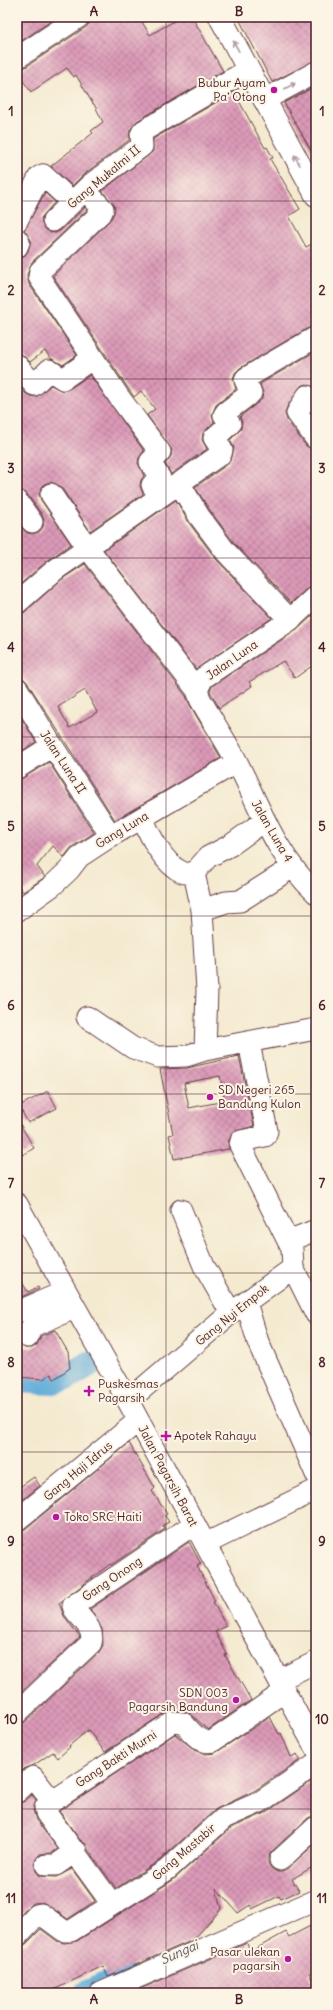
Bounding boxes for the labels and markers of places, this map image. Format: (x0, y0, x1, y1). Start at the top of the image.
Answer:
place label: Bubur Ayam Pa' Otong (198, 75, 266, 104)
marker: Bubur Ayam Pa' Otong (269, 85, 279, 95)
place label: SD Negeri 265 Bandung Kulon (218, 1082, 301, 1111)
marker: SD Negeri 265 Bandung Kulon (205, 1092, 215, 1102)
place label: Puskesmas Pagarsih (98, 1376, 158, 1405)
marker: Puskesmas Pagarsih (83, 1385, 95, 1397)
place label: Apotek Rahayu (174, 1428, 257, 1443)
marker: Apotek Rahayu (161, 1431, 171, 1441)
place label: Toko SRC Haiti (64, 1509, 142, 1524)
marker: Toko SRC Haiti (51, 1512, 61, 1522)
place label: SDN 003 Pagarsih Bandung (129, 1685, 228, 1714)
marker: SDN 003 Pagarsih Bandung (231, 1695, 241, 1705)
place label: Pasar ulekan pagarsih (210, 1944, 280, 1973)
marker: Pasar ulekan pagarsih (283, 1954, 293, 1964)

